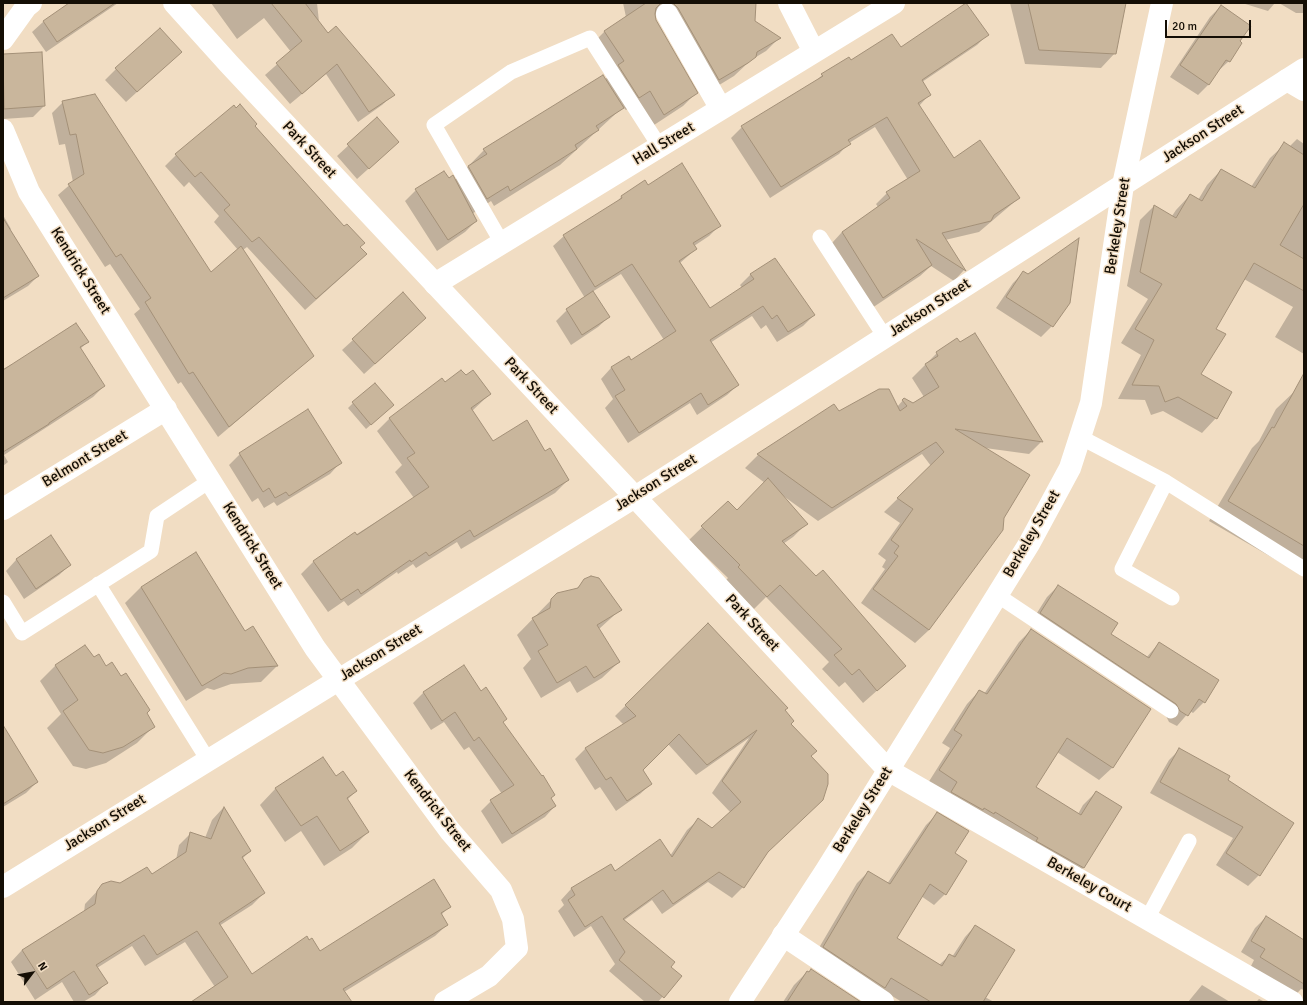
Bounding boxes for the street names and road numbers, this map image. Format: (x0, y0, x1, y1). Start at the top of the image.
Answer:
street label: Jackson Street (1159, 101, 1247, 167)
street label: Park Street (278, 118, 340, 182)
street label: Hall Street (630, 119, 698, 169)
street label: Berkeley Street (1101, 176, 1135, 276)
street label: Kendrick Street (46, 224, 114, 318)
street label: Jackson Street (886, 275, 974, 341)
street label: Park Street (500, 354, 562, 418)
street label: Belmont Street (39, 426, 131, 492)
street label: Jackson Street (612, 451, 700, 515)
street label: Berkeley Street (1000, 487, 1064, 581)
street label: Kendrick Street (218, 499, 286, 593)
street label: Park Street (721, 591, 783, 655)
street label: Jackson Street (337, 621, 425, 685)
street label: Berkeley Street (829, 764, 897, 856)
street label: Kendrick Street (399, 766, 475, 856)
street label: Jackson Street (61, 791, 149, 855)
street label: Berkeley Court (1043, 854, 1135, 916)

